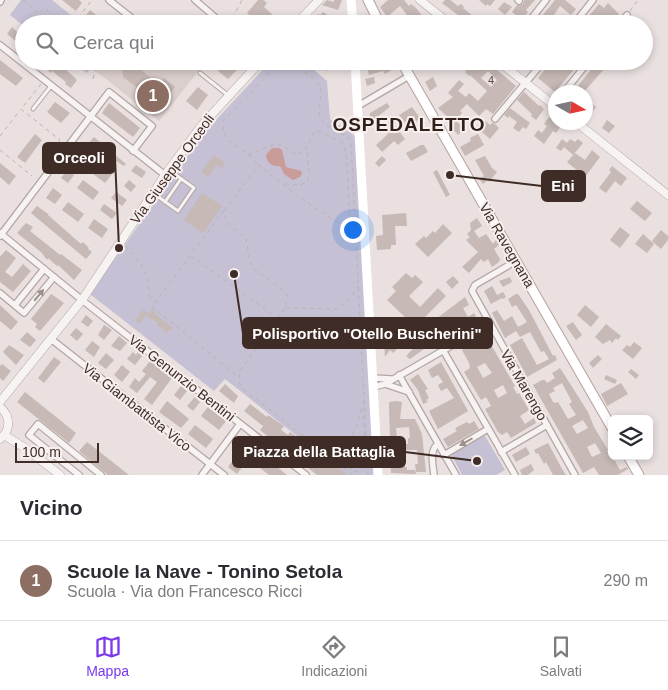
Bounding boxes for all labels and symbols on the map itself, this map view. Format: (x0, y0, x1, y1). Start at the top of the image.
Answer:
house number: 4 (488, 74, 494, 86)
pin: 1 (137, 77, 169, 115)
north arrow (548, 85, 593, 130)
street label: Via Giuseppe Orceoli (127, 111, 217, 227)
district label: OSPEDALETTO (332, 114, 486, 135)
callout: Orceoli (43, 143, 115, 173)
text: Orceoli (53, 149, 105, 166)
callout: Eni (542, 171, 585, 201)
text: Eni (551, 177, 575, 194)
street label: Via Ravegnana (476, 200, 538, 291)
your location (340, 217, 366, 243)
one-way arrow (34, 289, 45, 302)
callout: Polisportivo "Otello Buscherini" (243, 318, 492, 348)
text: Polisportivo "Otello Buscherini" (252, 325, 482, 342)
street label: Via Genunzio Bentini (126, 332, 238, 424)
street label: Via Marengo (497, 347, 551, 423)
street label: Via Giambattista Vico (80, 360, 195, 454)
callout: Piazza della Battaglia (233, 437, 405, 467)
one-way arrow (459, 438, 473, 446)
scale bar (15, 440, 99, 463)
text: Piazza della Battaglia (243, 443, 396, 460)

